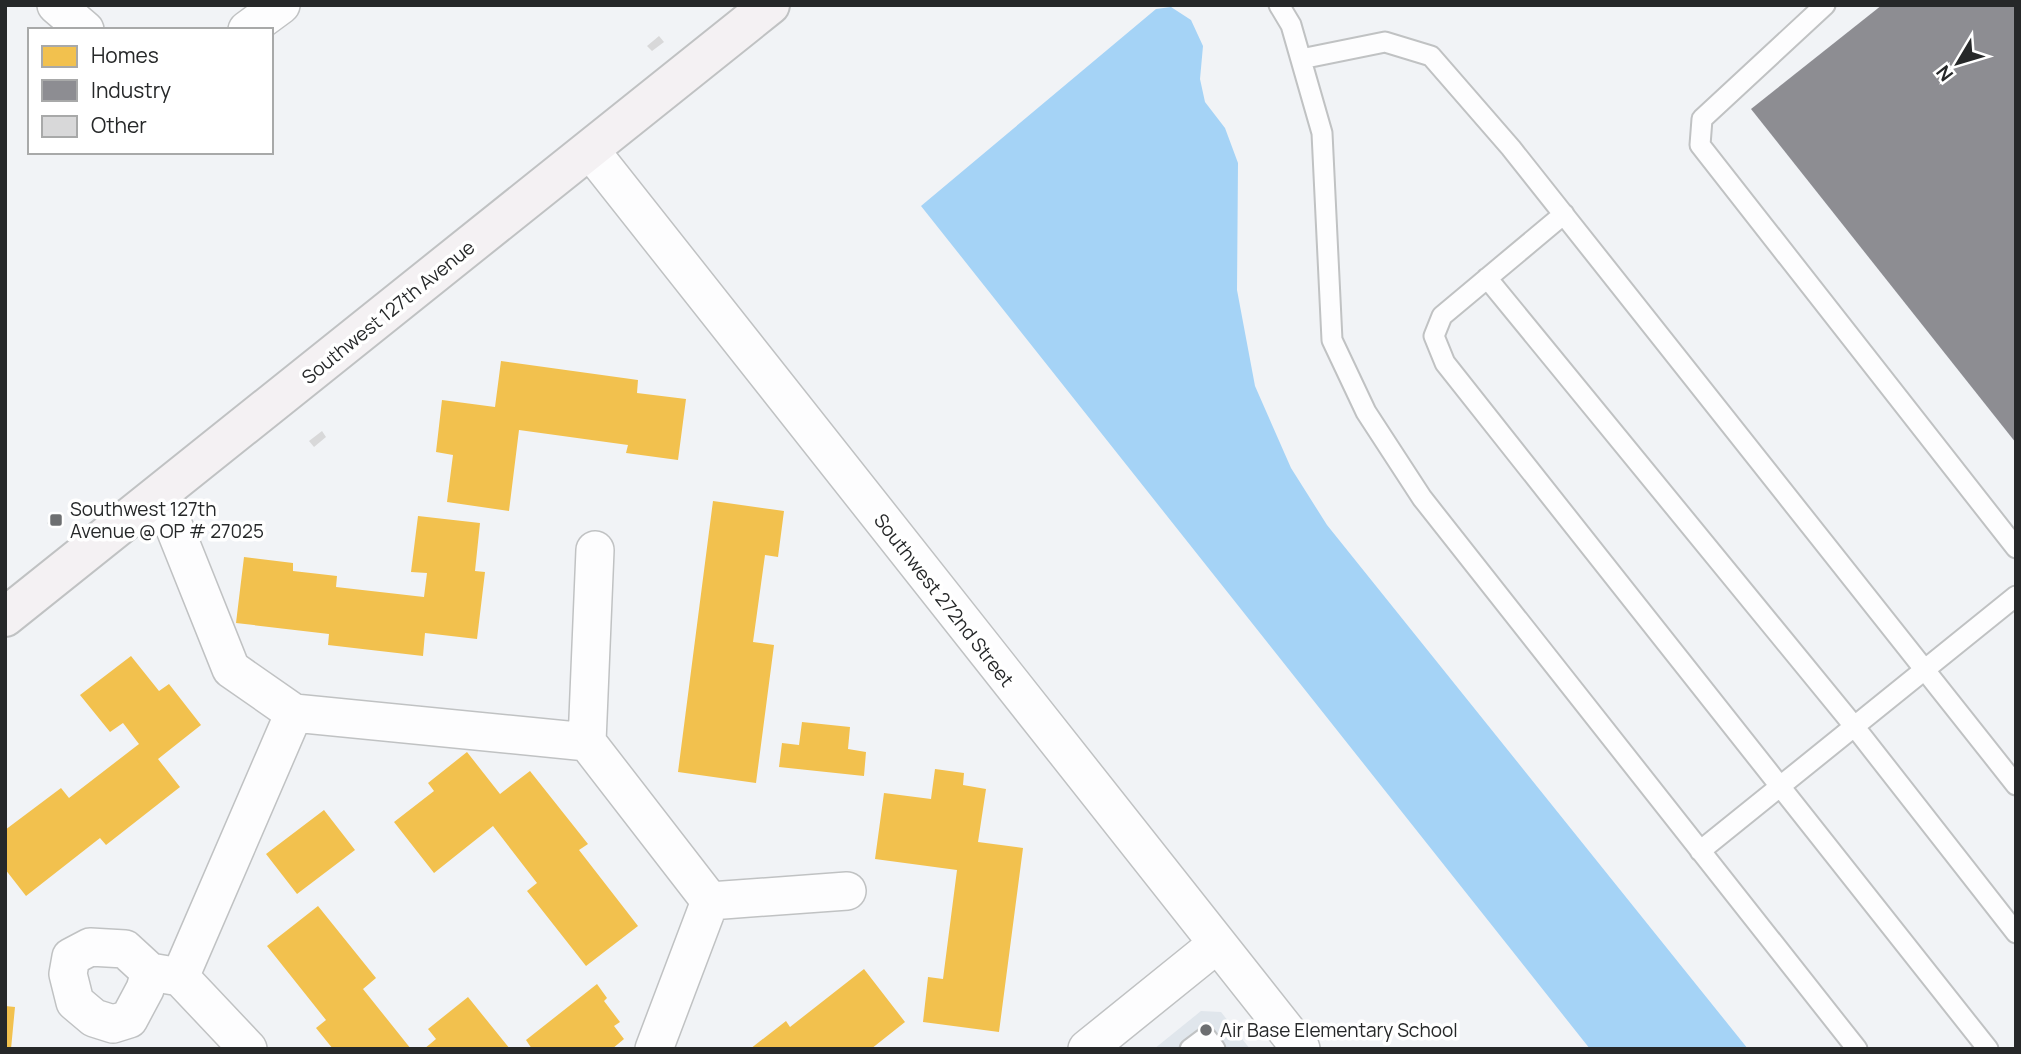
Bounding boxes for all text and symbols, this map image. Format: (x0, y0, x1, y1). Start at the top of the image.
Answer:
legend (28, 28, 273, 154)
north arrow (1923, 28, 1993, 98)
text: Homes (91, 41, 159, 69)
text: N (1930, 60, 1959, 87)
text: Industry (91, 76, 171, 104)
text: Other (91, 111, 147, 139)
street label: Southwest 127th Avenue (296, 234, 480, 390)
place label: Southwest 127th Avenue @ OP # 27025 (70, 496, 264, 544)
street label: Southwest 272nd Street (868, 508, 1020, 692)
marker: Southwest 127th Avenue @ OP # 27025 (48, 512, 64, 528)
place label: Air Base Elementary School (1220, 1017, 1458, 1043)
marker: Air Base Elementary School (1198, 1022, 1214, 1038)

